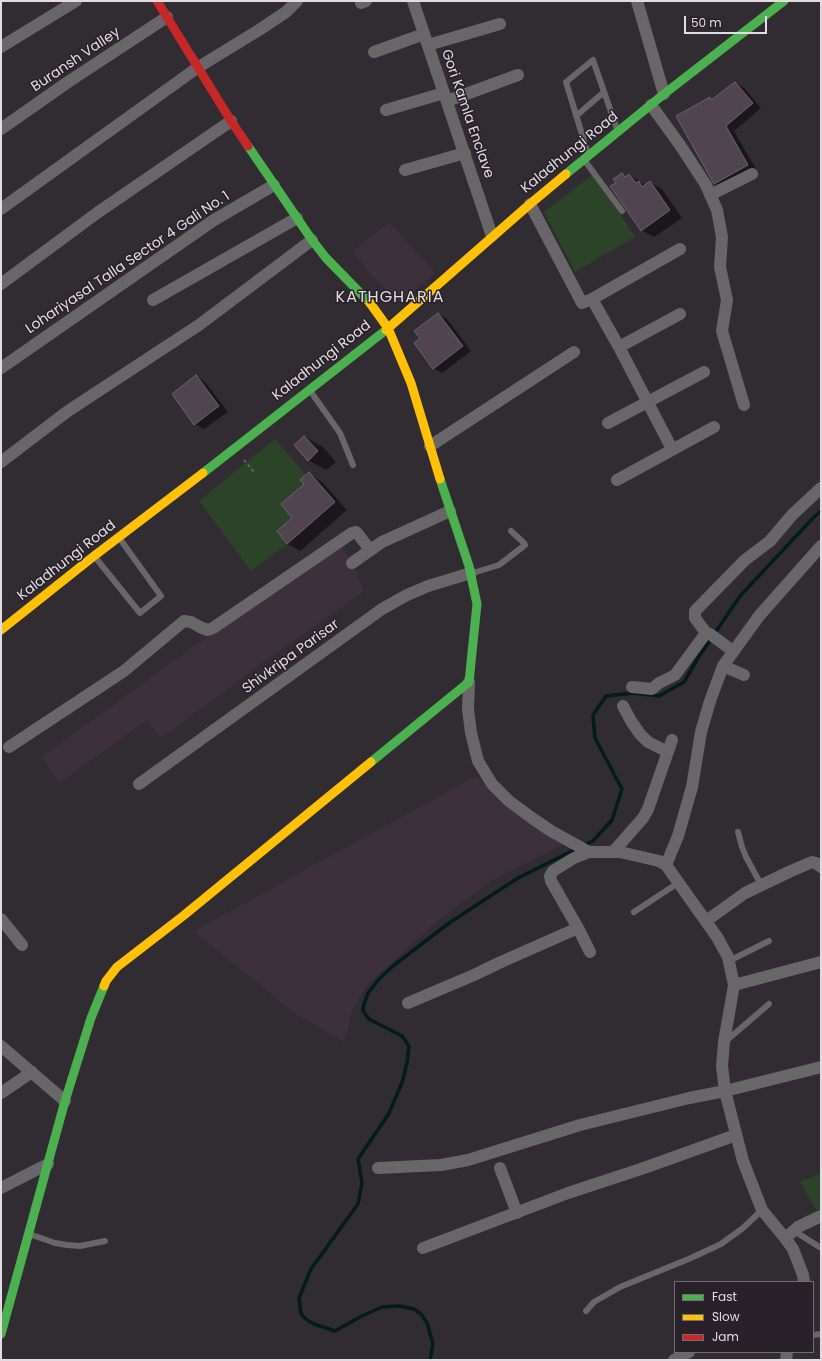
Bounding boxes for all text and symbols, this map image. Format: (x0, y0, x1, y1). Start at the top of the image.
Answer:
scale bar (686, 8, 769, 34)
text: 50 m (691, 14, 722, 31)
street label: Buransh Valley (28, 24, 124, 96)
street label: Gori Kamla Enclave (437, 47, 497, 181)
street label: Kaladhungi Road (518, 109, 622, 197)
street label: Lohariyasal Talla Sector 4 Gali No. 1 (23, 188, 233, 338)
district label: KATHGHARIA (336, 288, 444, 308)
street label: Kaladhungi Road (269, 317, 375, 405)
street label: Kaladhungi Road (14, 517, 120, 605)
street label: Shivkripa Parisar (239, 616, 343, 698)
legend (674, 1281, 814, 1353)
text: Fast (712, 1288, 737, 1305)
text: Slow (712, 1308, 740, 1325)
text: Jam (712, 1328, 739, 1345)

